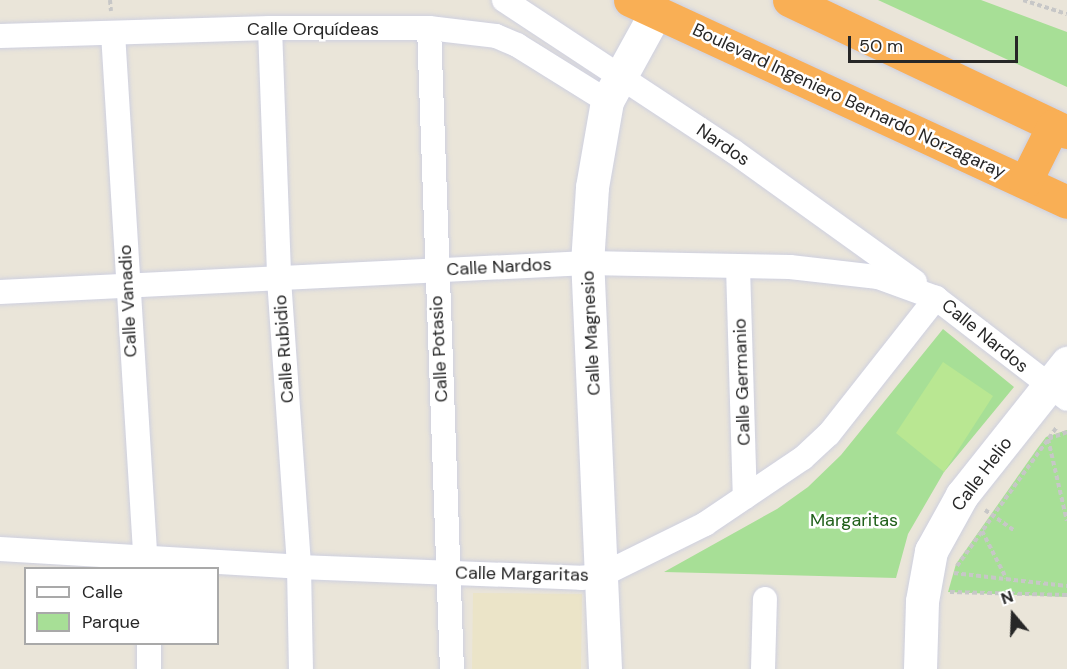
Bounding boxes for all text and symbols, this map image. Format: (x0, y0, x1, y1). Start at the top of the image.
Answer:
street label: Calle Orquídeas (247, 18, 379, 40)
street label: Boulevard Ingeniero Bernardo Norzagaray (689, 19, 1009, 183)
scale bar (851, 24, 1020, 62)
text: 50 m (859, 34, 903, 58)
street label: Nardos (692, 119, 754, 171)
street label: Calle Vanadio (114, 244, 142, 358)
street label: Calle Nardos (446, 253, 552, 281)
street label: Calle Magnesio (577, 270, 605, 396)
street label: Calle Rubidio (269, 294, 299, 404)
street label: Calle Nardos (937, 294, 1033, 378)
street label: Calle Potasio (425, 295, 453, 403)
street label: Calle Germanio (729, 318, 755, 446)
street label: Calle Helio (947, 433, 1017, 515)
park label: Margaritas (810, 509, 898, 531)
street label: Calle Margaritas (455, 562, 589, 586)
legend (24, 567, 219, 645)
text: Calle (82, 580, 123, 604)
north arrow (983, 585, 1043, 645)
text: N (998, 586, 1016, 609)
text: Parque (82, 610, 140, 634)

